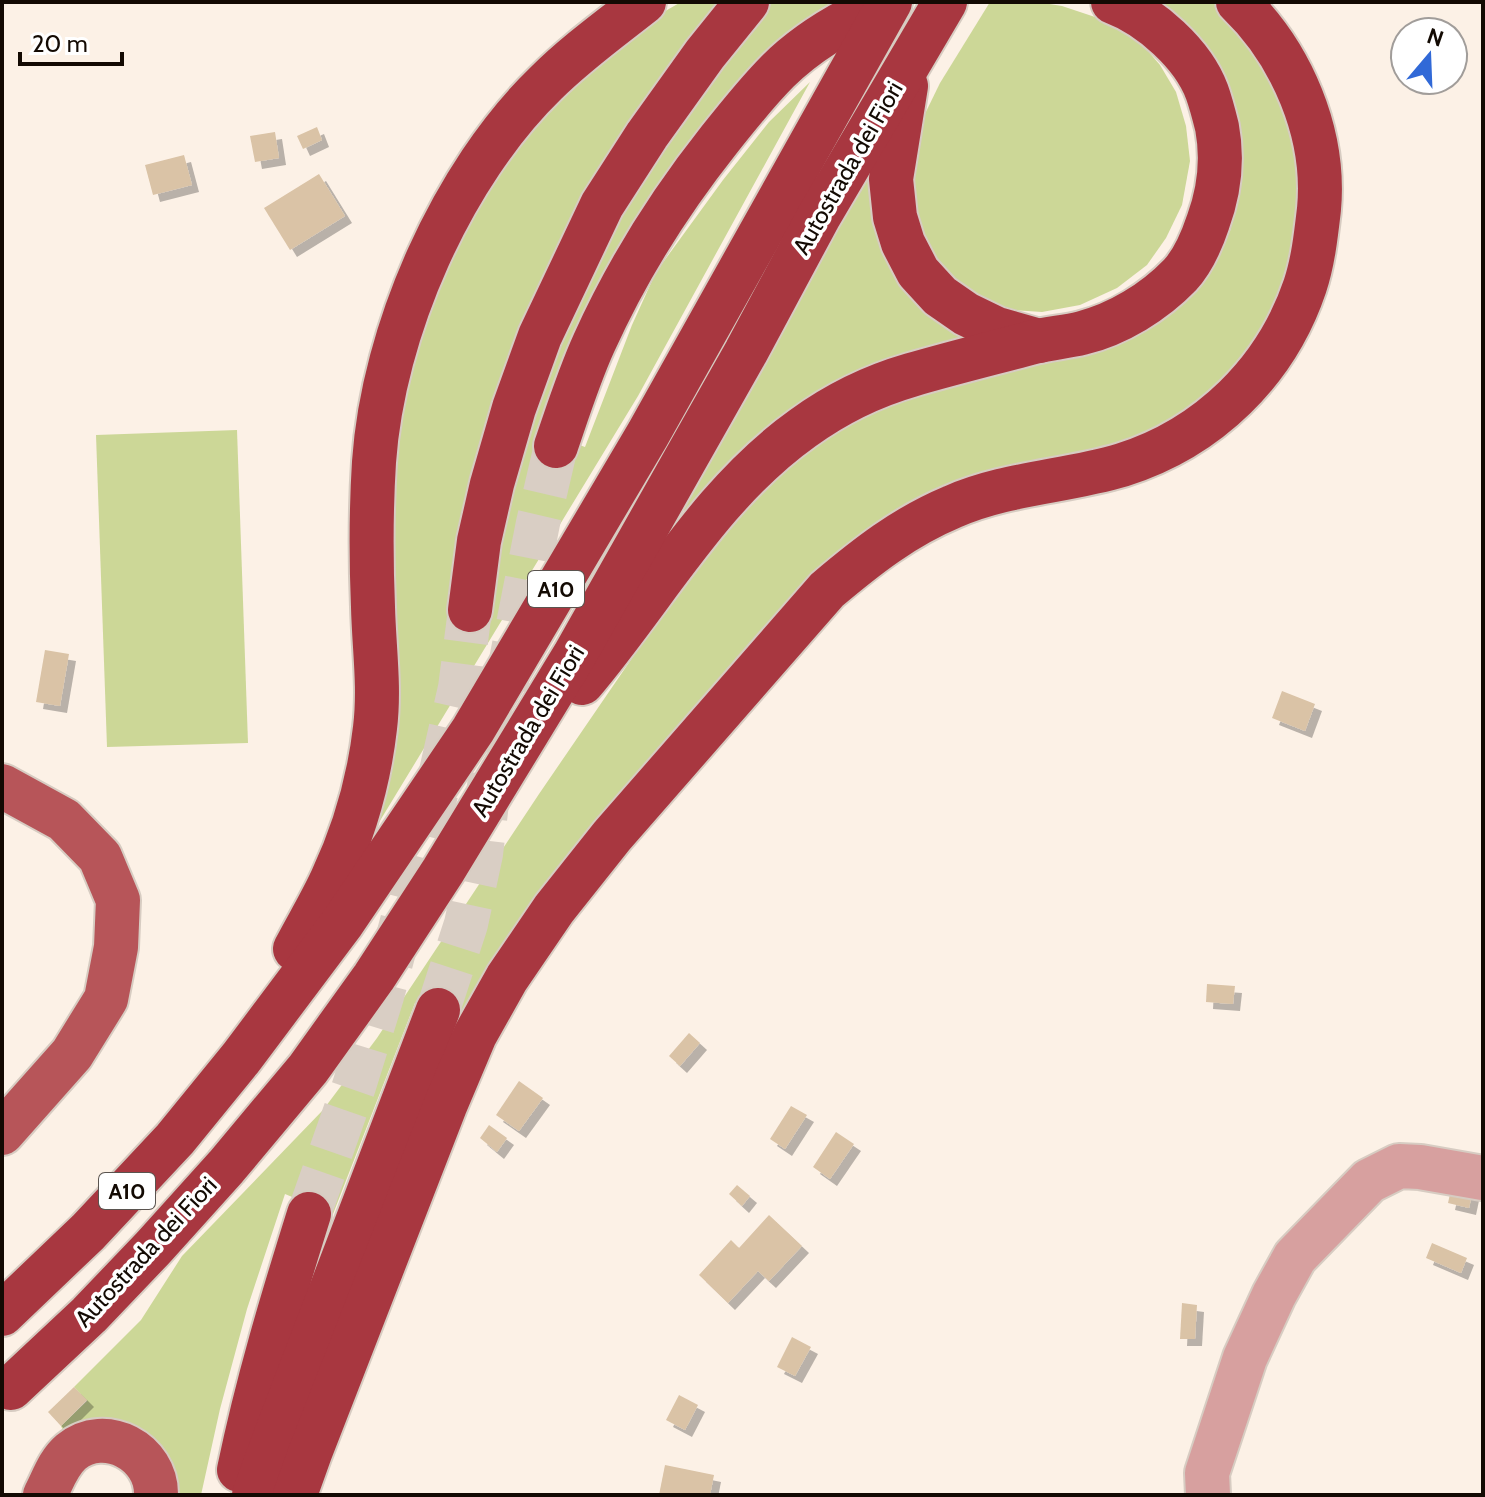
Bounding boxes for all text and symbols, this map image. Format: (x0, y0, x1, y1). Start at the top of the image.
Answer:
scale bar (20, 16, 122, 66)
north arrow (1389, 16, 1469, 96)
text: N (1424, 22, 1447, 53)
text: 20 m (32, 29, 88, 58)
street label: Autostrada dei Fiori (786, 76, 909, 259)
road number: A10 (528, 571, 584, 607)
street label: Autostrada dei Fiori (465, 640, 590, 822)
street label: Autostrada dei Fiori (69, 1170, 223, 1333)
road number: A10 (99, 1173, 155, 1209)

